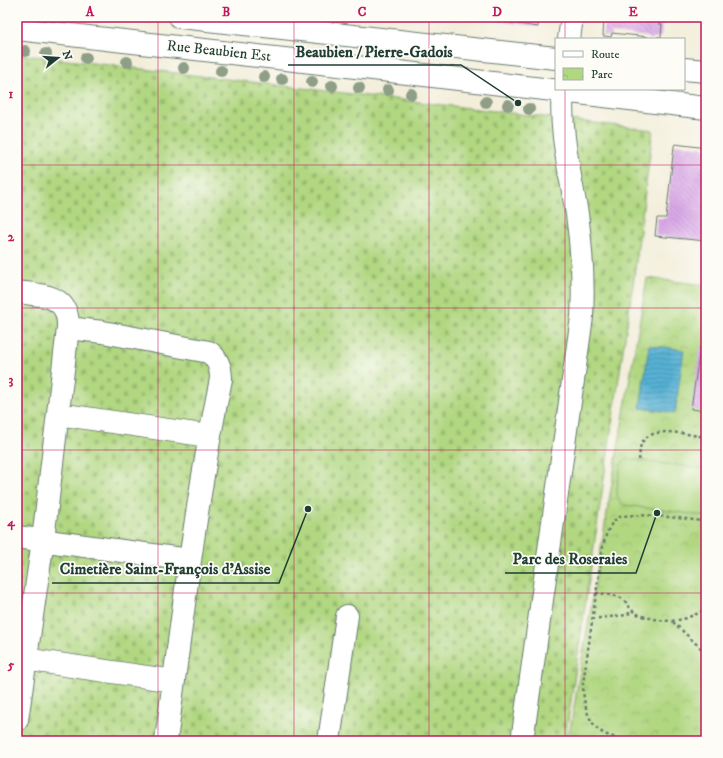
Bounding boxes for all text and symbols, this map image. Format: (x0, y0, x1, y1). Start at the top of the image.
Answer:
text: A (85, 4, 95, 20)
text: B (222, 4, 230, 20)
text: C (358, 4, 367, 20)
text: D (492, 4, 502, 20)
text: E (628, 4, 638, 20)
street label: Rue Beaubien Est (166, 36, 272, 66)
callout: Beaubien / Pierre-Gadois (288, 37, 461, 65)
north arrow (38, 38, 78, 78)
legend (555, 38, 685, 90)
text: Beaubien / Pierre-Gadois (295, 42, 453, 62)
text: Route (591, 47, 619, 62)
text: N (59, 49, 75, 62)
text: Parc (591, 67, 613, 82)
text: 1 (9, 86, 14, 102)
text: 2 (8, 229, 15, 245)
text: 3 (9, 372, 14, 388)
text: 4 (6, 514, 15, 531)
callout: Parc des Roseraies (505, 545, 636, 573)
text: Parc des Roseraies (513, 549, 628, 569)
callout: Cimetière Saint-François d'Assise (52, 555, 279, 583)
text: Cimetière Saint-François d'Assise (60, 559, 271, 579)
text: 5 (7, 657, 15, 673)

